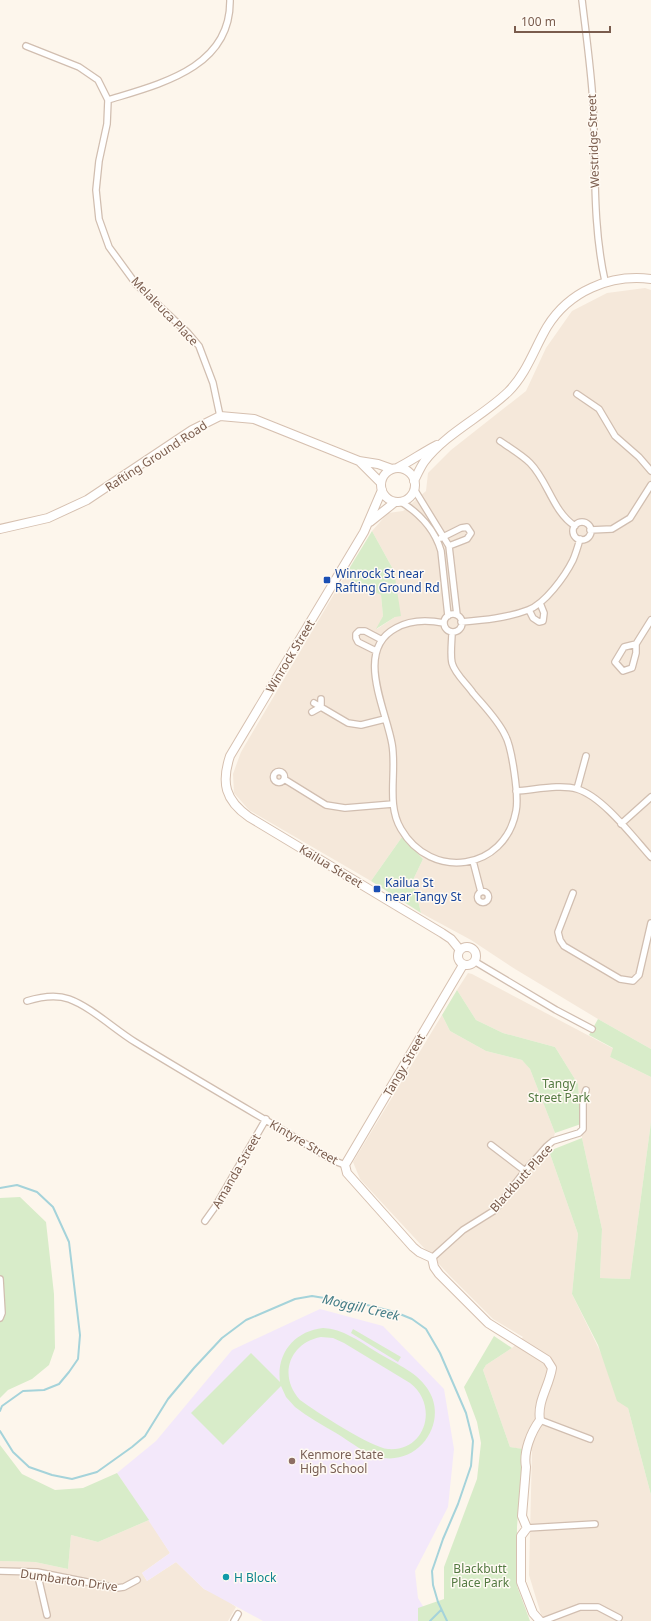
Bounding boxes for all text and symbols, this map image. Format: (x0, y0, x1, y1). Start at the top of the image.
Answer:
scale bar (515, 8, 610, 34)
text: 100 m (521, 13, 556, 30)
street label: Westridge Street (583, 93, 603, 188)
street label: Melaleuca Place (128, 273, 203, 349)
street label: Rafting Ground Road (102, 417, 210, 495)
place label: Winrock St near Rafting Ground Rd (335, 565, 440, 596)
marker: Winrock St near Rafting Ground Rd (322, 575, 332, 585)
street label: Winrock Street (261, 616, 319, 696)
street label: Kailua Street (296, 840, 366, 892)
place label: Kailua St near Tangy St (385, 874, 462, 905)
marker: Kailua St near Tangy St (372, 884, 382, 894)
street label: Tangy Street (379, 1030, 429, 1100)
park label: Tangy Street Park (528, 1075, 591, 1106)
street label: Kintyre Street (267, 1116, 342, 1169)
street label: Amanda Street (208, 1130, 265, 1212)
street label: Blackbutt Place (486, 1140, 556, 1216)
water label: Moggill Creek (321, 1289, 402, 1325)
place label: Kenmore State High School (300, 1446, 384, 1477)
marker: Kenmore State High School (287, 1456, 297, 1466)
park label: Blackbutt Place Park (451, 1560, 510, 1591)
street label: Dumbarton Drive (19, 1565, 119, 1595)
place label: H Block (234, 1569, 277, 1586)
marker: H Block (221, 1572, 231, 1582)

